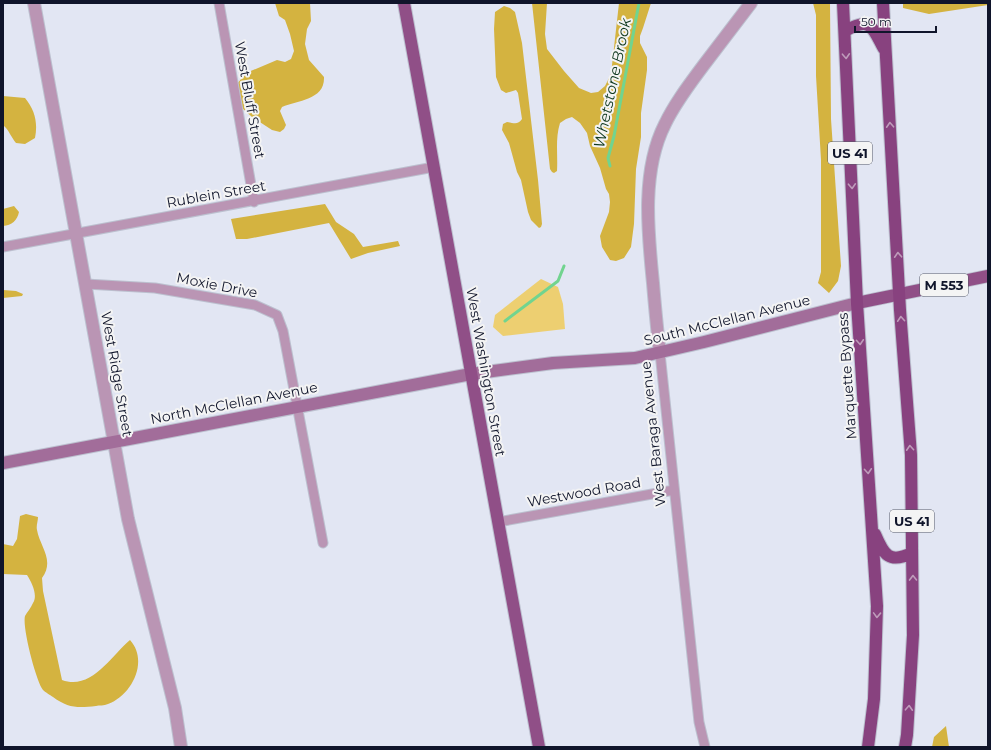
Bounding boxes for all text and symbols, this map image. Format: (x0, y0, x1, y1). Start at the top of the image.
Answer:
scale bar (855, 8, 936, 34)
text: 50 m (861, 14, 892, 29)
water label: Whetstone Brook (589, 15, 635, 150)
street label: West Bluff Street (231, 40, 269, 160)
one-way arrow (842, 53, 850, 59)
one-way arrow (886, 122, 894, 128)
road number: US 41 (828, 142, 872, 164)
street label: Rublein Street (165, 176, 267, 212)
one-way arrow (848, 183, 856, 189)
one-way arrow (893, 252, 902, 258)
street label: Moxie Drive (175, 268, 259, 302)
road number: M 553 (920, 274, 968, 296)
street label: West Washington Street (462, 286, 510, 458)
street label: South McClellan Avenue (642, 291, 812, 349)
street label: West Ridge Street (97, 310, 137, 438)
street label: Marquette Bypass (834, 312, 860, 440)
one-way arrow (897, 316, 906, 322)
one-way arrow (856, 339, 864, 345)
street label: West Baraga Avenue (636, 361, 670, 507)
street label: North McClellan Avenue (149, 378, 319, 428)
one-way arrow (906, 445, 915, 451)
one-way arrow (864, 468, 873, 474)
street label: Westwood Road (526, 473, 642, 511)
road number: US 41 (890, 510, 934, 532)
one-way arrow (908, 575, 917, 581)
one-way arrow (873, 612, 881, 618)
one-way arrow (905, 705, 913, 711)

